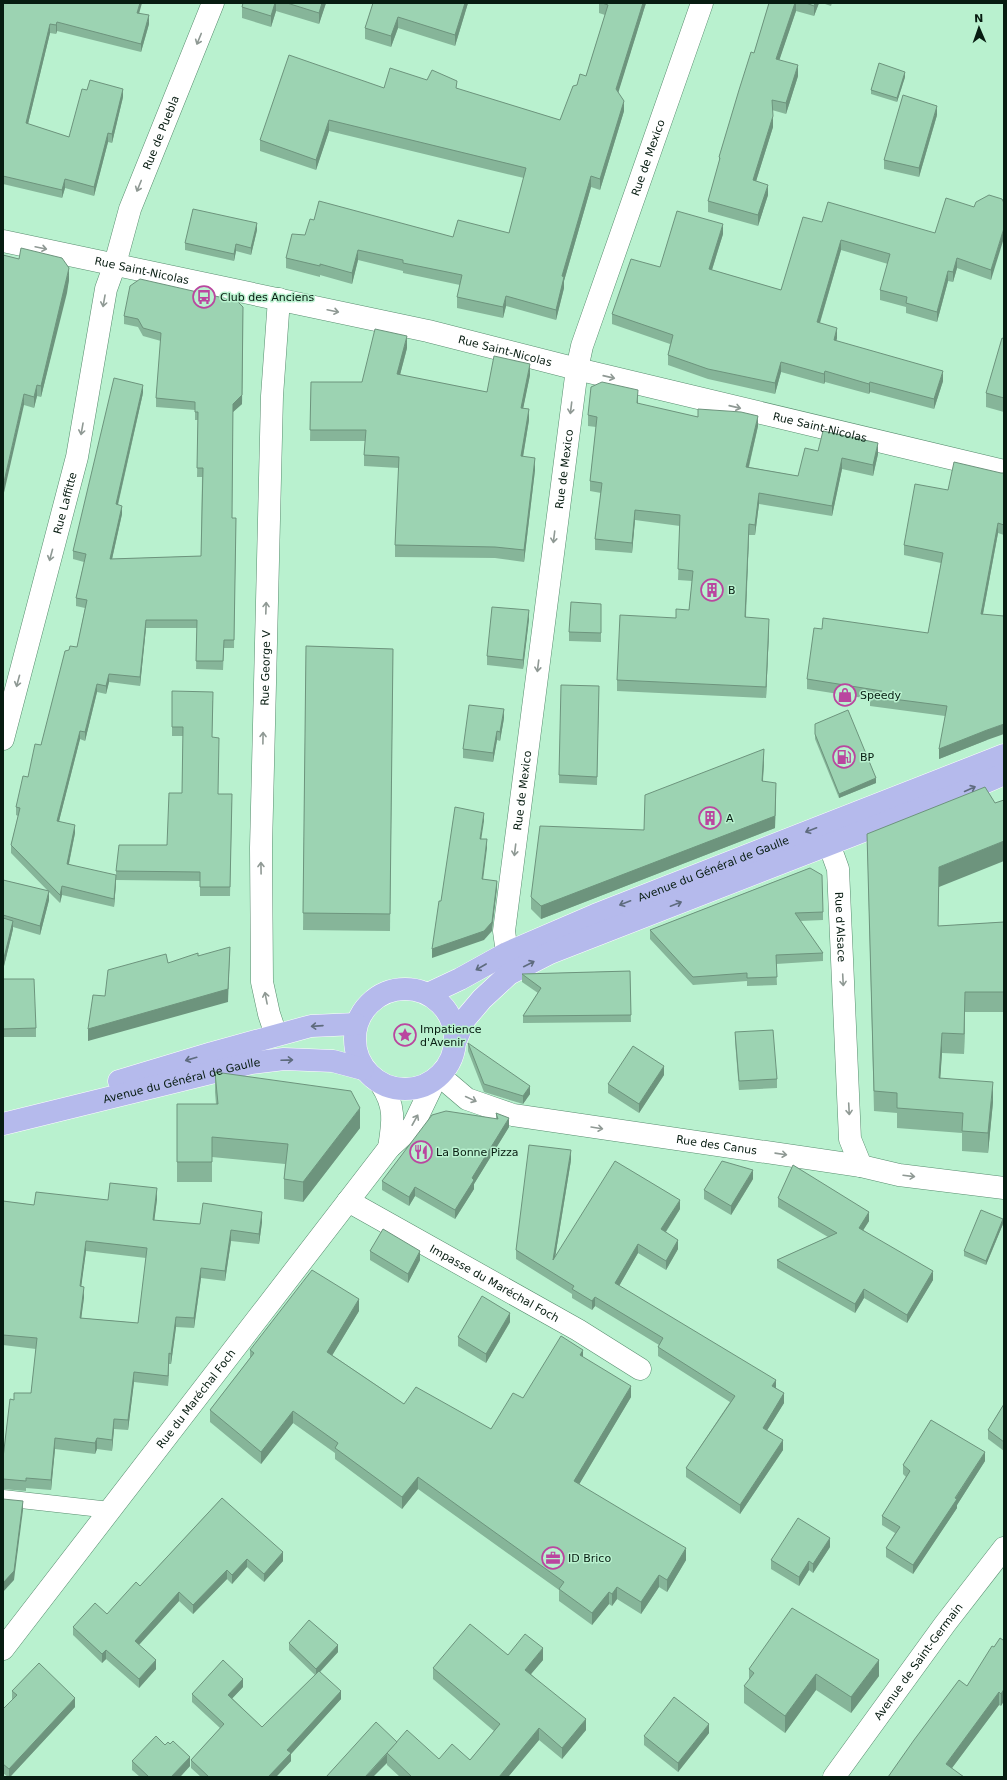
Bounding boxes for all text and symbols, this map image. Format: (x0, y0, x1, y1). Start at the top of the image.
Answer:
north arrow (959, 8, 999, 48)
text: N (974, 12, 984, 25)
one-way arrow (194, 33, 202, 45)
street label: Rue de Puebla (140, 94, 182, 172)
street label: Rue de Mexico (629, 117, 667, 198)
one-way arrow (135, 179, 143, 191)
one-way arrow (34, 245, 47, 253)
street label: Rue Saint-Nicolas (94, 254, 191, 287)
bus stop icon: Club des Anciens (191, 284, 217, 310)
place label: Club des Anciens (220, 291, 315, 304)
one-way arrow (100, 294, 108, 307)
one-way arrow (326, 307, 339, 315)
street label: Rue Saint-Nicolas (457, 332, 554, 369)
one-way arrow (602, 374, 615, 381)
one-way arrow (567, 401, 575, 414)
one-way arrow (728, 404, 741, 411)
street label: Rue Saint-Nicolas (772, 410, 869, 445)
one-way arrow (78, 422, 86, 435)
street label: Rue de Mexico (552, 428, 576, 510)
street label: Rue Laffitte (51, 470, 79, 535)
one-way arrow (550, 530, 558, 543)
one-way arrow (47, 549, 54, 562)
building icon: B (699, 577, 725, 603)
place label: B (728, 584, 736, 597)
one-way arrow (262, 602, 270, 615)
street label: Rue George V (258, 630, 273, 706)
one-way arrow (534, 659, 542, 672)
one-way arrow (14, 674, 22, 687)
shop icon: Speedy (832, 682, 858, 708)
place label: Speedy (860, 689, 901, 702)
one-way arrow (259, 732, 267, 745)
fuel station icon: BP (831, 744, 857, 770)
street label: Rue de Mexico (511, 750, 534, 831)
place label: BP (860, 751, 875, 764)
one-way arrow (963, 785, 975, 792)
building icon: A (697, 805, 723, 831)
place label: A (726, 812, 734, 825)
one-way arrow (806, 827, 818, 834)
street label: Avenue du Général de Gaulle (636, 833, 791, 904)
one-way arrow (511, 843, 518, 856)
one-way arrow (257, 862, 265, 875)
street label: Rue d'Alsace (833, 892, 849, 963)
one-way arrow (619, 900, 631, 908)
one-way arrow (669, 900, 681, 908)
one-way arrow (523, 959, 535, 967)
one-way arrow (475, 963, 487, 971)
one-way arrow (839, 973, 847, 986)
one-way arrow (261, 992, 269, 1005)
one-way arrow (311, 1022, 324, 1029)
place icon: Impatience d'Avenir (392, 1022, 418, 1048)
place label: Impatience d'Avenir (420, 1023, 482, 1049)
street label: Avenue du Général de Gaulle (102, 1055, 261, 1106)
one-way arrow (185, 1056, 198, 1063)
one-way arrow (280, 1056, 293, 1063)
one-way arrow (464, 1096, 476, 1103)
one-way arrow (845, 1102, 853, 1115)
one-way arrow (412, 1114, 420, 1126)
one-way arrow (590, 1124, 603, 1132)
street label: Rue des Canus (675, 1133, 758, 1157)
restaurant icon: La Bonne Pizza (408, 1139, 434, 1165)
place label: La Bonne Pizza (436, 1146, 519, 1159)
one-way arrow (774, 1150, 787, 1158)
one-way arrow (902, 1172, 915, 1180)
street label: Impasse du Maréchal Foch (428, 1242, 562, 1325)
street label: Rue du Maréchal Foch (154, 1347, 238, 1451)
office icon: ID Brico (540, 1545, 566, 1571)
place label: ID Brico (568, 1552, 611, 1565)
street label: Avenue de Saint-Germain (871, 1601, 965, 1722)

